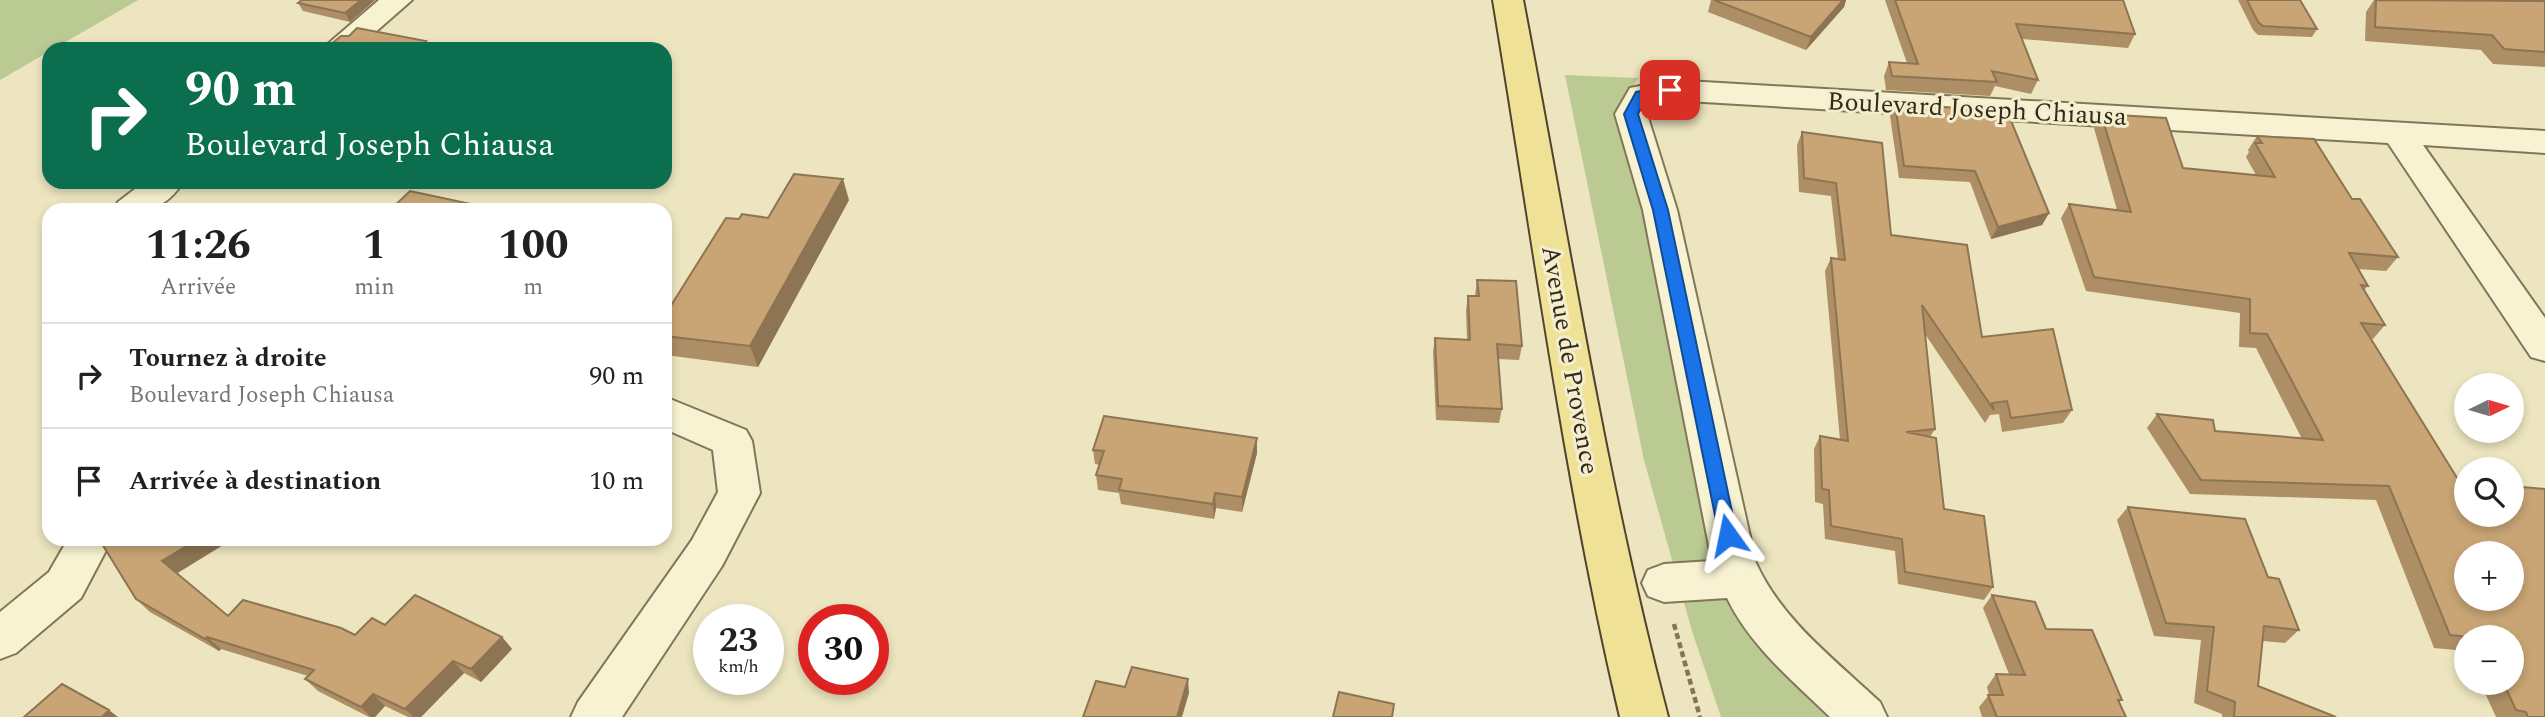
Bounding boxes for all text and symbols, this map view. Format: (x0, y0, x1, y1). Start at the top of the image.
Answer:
text: 90 m (185, 53, 296, 128)
pin (1640, 60, 1700, 120)
icon: right (70, 70, 161, 161)
icon: arrive (1651, 71, 1689, 109)
street label: Boulevard Joseph Chiausa (1826, 81, 2128, 137)
text: Boulevard Joseph Chiausa (185, 121, 554, 170)
text: 11:26 (145, 214, 251, 277)
text: 1 (363, 214, 386, 277)
text: 100 (498, 214, 569, 277)
street label: Avenue de Provence (1530, 242, 1610, 478)
text: Arrivée (160, 270, 236, 305)
text: min (354, 270, 395, 305)
text: m (523, 270, 543, 305)
text: Tournez à droite (129, 338, 327, 378)
text: 90 m (589, 356, 644, 396)
icon: right (70, 357, 108, 395)
north arrow (2454, 373, 2524, 443)
map controls (2454, 373, 2524, 695)
text: Boulevard Joseph Chiausa (129, 378, 394, 413)
button: search (2454, 457, 2524, 527)
text: Arrivée à destination (129, 461, 381, 501)
text: 10 m (589, 461, 644, 501)
icon: arrive (70, 462, 108, 500)
position arrow (1691, 498, 1765, 572)
button: + (2454, 541, 2524, 611)
speed limit sign: 30 (798, 604, 889, 695)
text: 23 (719, 614, 758, 667)
button: − (2454, 625, 2524, 695)
text: km/h (718, 653, 759, 680)

